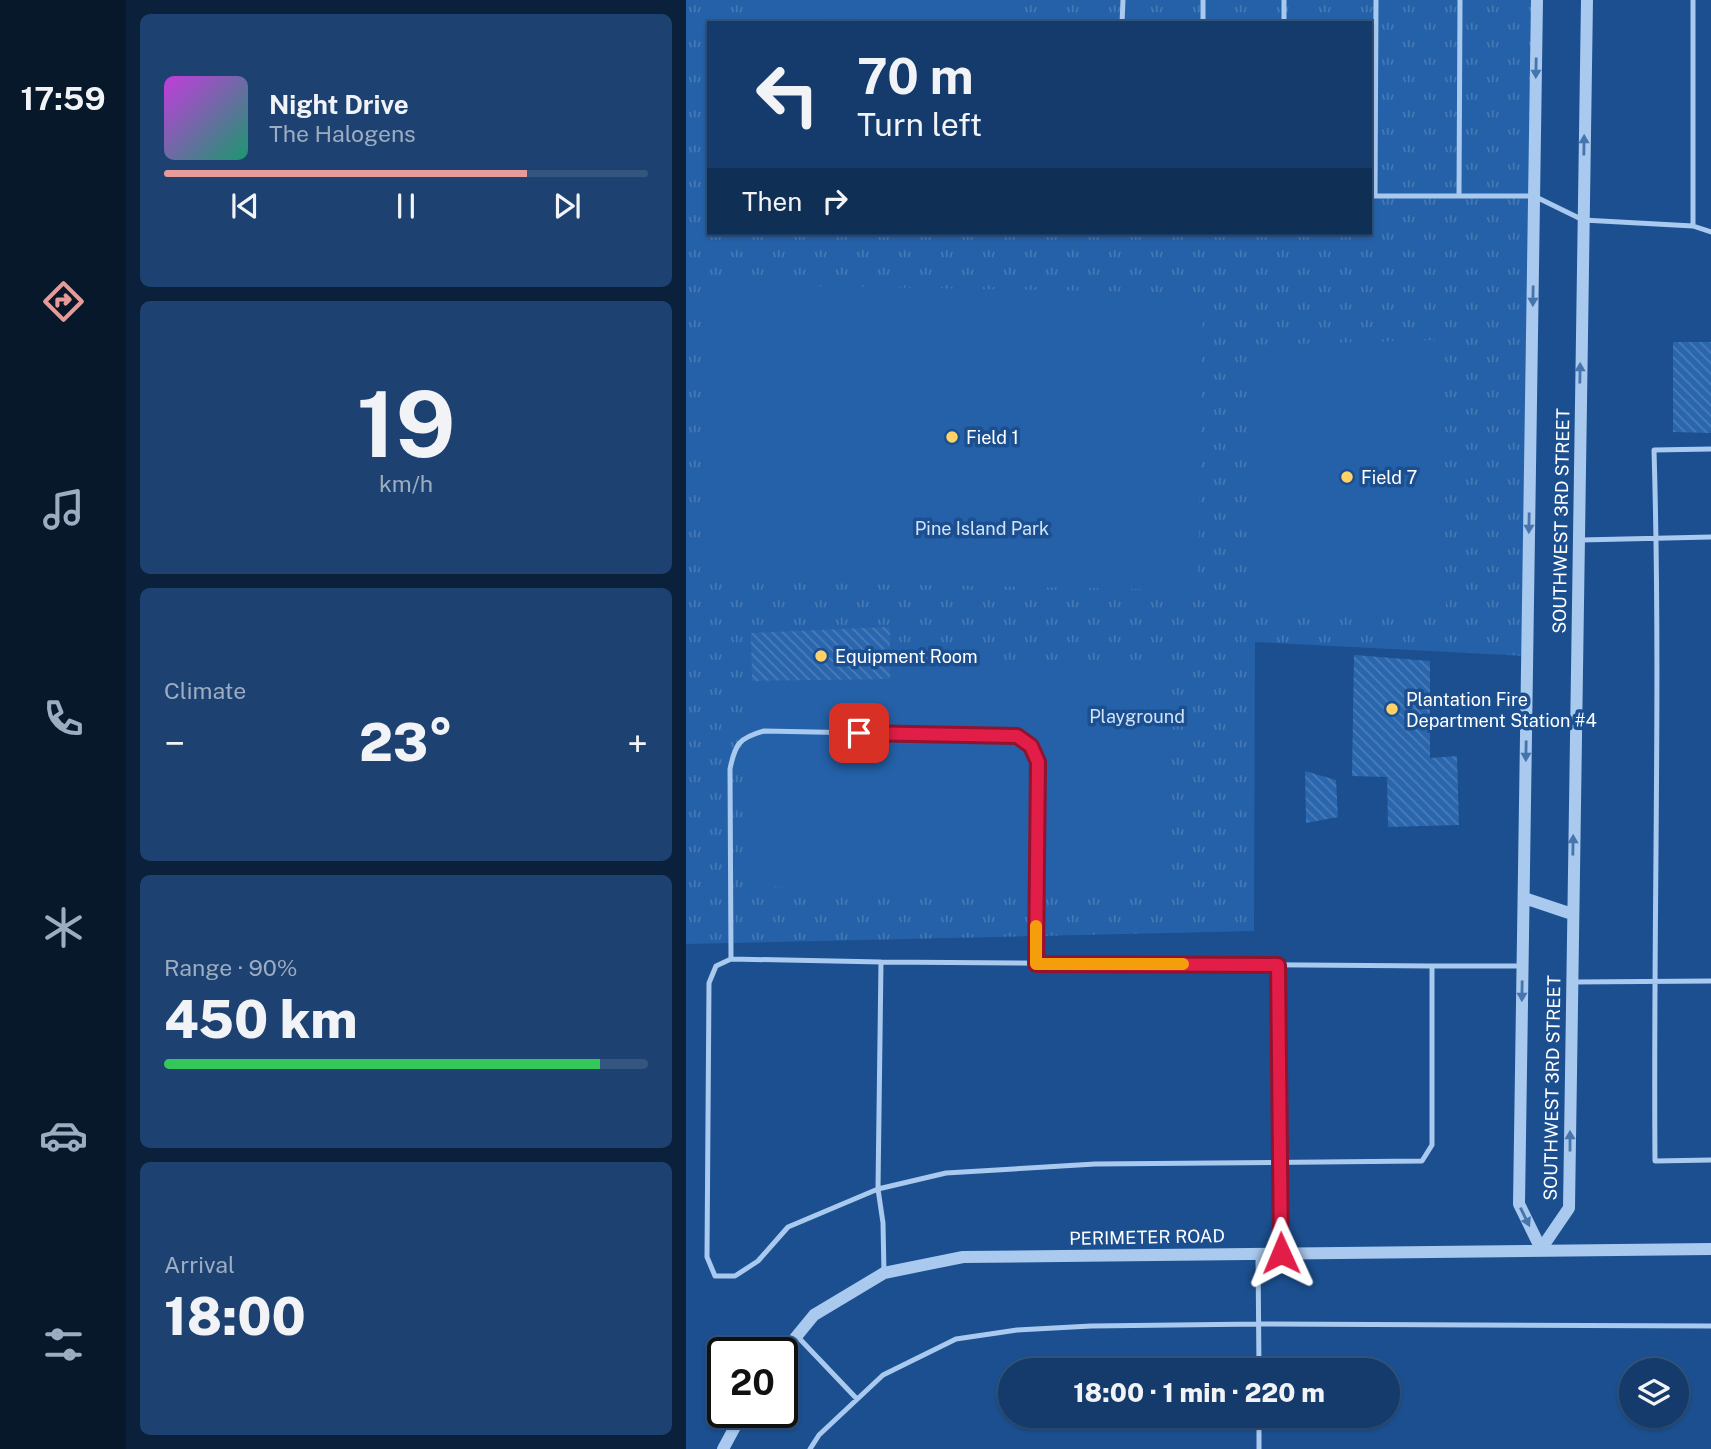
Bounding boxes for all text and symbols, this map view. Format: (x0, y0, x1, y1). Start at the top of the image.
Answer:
text: 70 m (857, 47, 974, 105)
icon: left (742, 49, 833, 140)
one-way arrow (1531, 57, 1542, 79)
text: 17:59 (20, 80, 106, 117)
text: Night Drive (269, 89, 409, 120)
text: Turn left (857, 106, 982, 143)
text: The Halogens (269, 120, 416, 147)
one-way arrow (1578, 134, 1590, 156)
icon: right (816, 182, 854, 220)
text: Then (742, 186, 802, 217)
icon: previous (226, 187, 264, 225)
icon: pause (387, 187, 425, 225)
icon: next (548, 187, 586, 225)
icon: directions (39, 277, 88, 326)
one-way arrow (1527, 285, 1539, 307)
one-way arrow (1575, 362, 1586, 384)
text: 19 (357, 371, 455, 477)
street label: SOUTHWEST 3RD STREET (1549, 408, 1573, 634)
place label: Field 1 (966, 427, 1019, 448)
marker: Field 1 (944, 429, 960, 445)
place label: Field 7 (1361, 467, 1417, 488)
marker: Field 7 (1339, 469, 1355, 485)
text: km/h (379, 470, 433, 497)
icon: music (39, 485, 88, 534)
one-way arrow (1523, 512, 1535, 534)
park label: Pine Island Park (915, 518, 1049, 539)
place label: Equipment Room (835, 646, 978, 667)
marker: Equipment Room (813, 648, 829, 664)
text: Climate (164, 677, 246, 704)
place label: Plantation Fire Department Station #4 (1406, 689, 1597, 731)
icon: phone (39, 694, 88, 743)
marker: Plantation Fire Department Station #4 (1384, 701, 1400, 717)
pin (829, 703, 889, 763)
park label: Playground (1089, 706, 1185, 727)
text: 23° (359, 712, 453, 773)
icon: arrive (840, 714, 878, 752)
text: − (164, 721, 185, 766)
text: + (627, 721, 648, 766)
one-way arrow (1520, 740, 1532, 762)
one-way arrow (1567, 834, 1579, 856)
icon: climate (39, 903, 88, 952)
text: Range · 90% (164, 954, 298, 981)
street label: SOUTHWEST 3RD STREET (1540, 975, 1564, 1201)
one-way arrow (1517, 980, 1528, 1002)
text: 450 km (164, 989, 358, 1050)
icon: car (39, 1111, 88, 1160)
one-way arrow (1564, 1130, 1576, 1152)
one-way arrow (1519, 1207, 1531, 1227)
position arrow (1244, 1216, 1318, 1290)
street label: PERIMETER ROAD (1069, 1225, 1225, 1249)
text: Arrival (164, 1251, 235, 1278)
text: 18:00 (164, 1286, 306, 1347)
icon: filters (39, 1320, 88, 1369)
speed limit sign: 20 (707, 1337, 798, 1428)
map controls (1619, 1358, 1689, 1428)
button: layers (1619, 1358, 1689, 1428)
text: 18:00 · 1 min · 220 m (1073, 1377, 1325, 1408)

